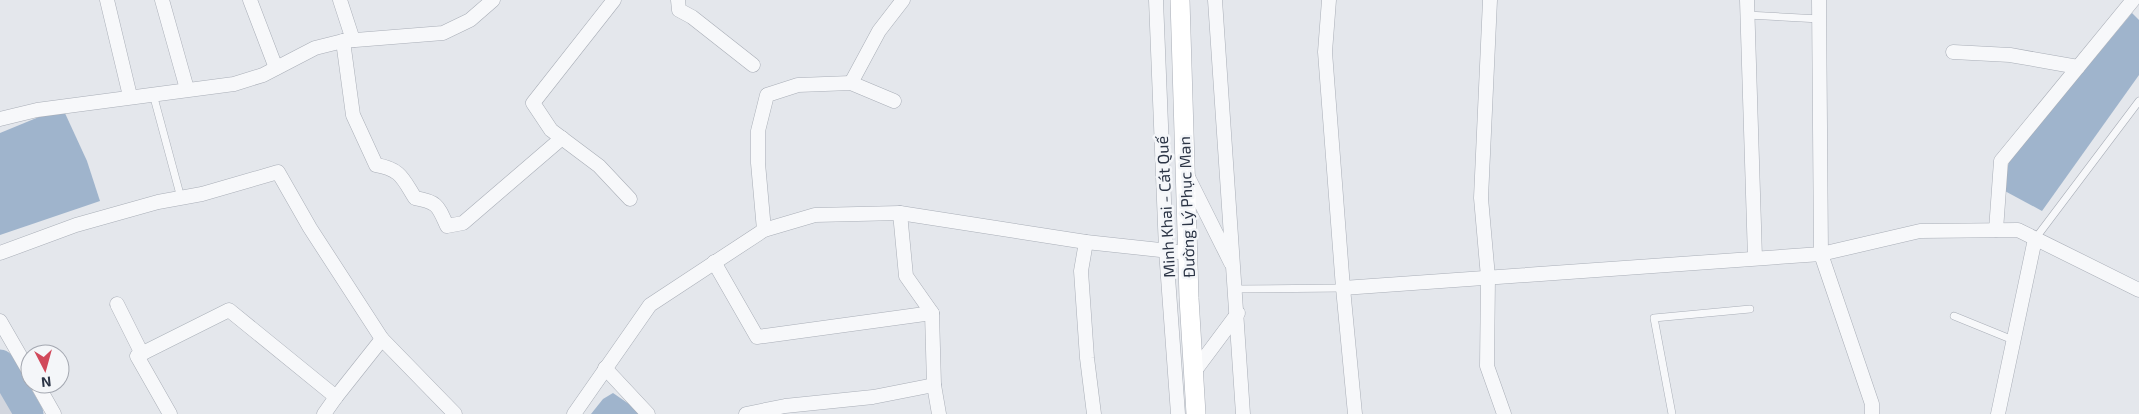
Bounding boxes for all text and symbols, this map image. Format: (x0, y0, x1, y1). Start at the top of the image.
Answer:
street label: Minh Khai - Cát Quế (1152, 135, 1179, 278)
street label: Đường Lý Phục Man (1174, 136, 1198, 278)
north arrow (20, 344, 70, 394)
text: N (40, 373, 52, 391)

